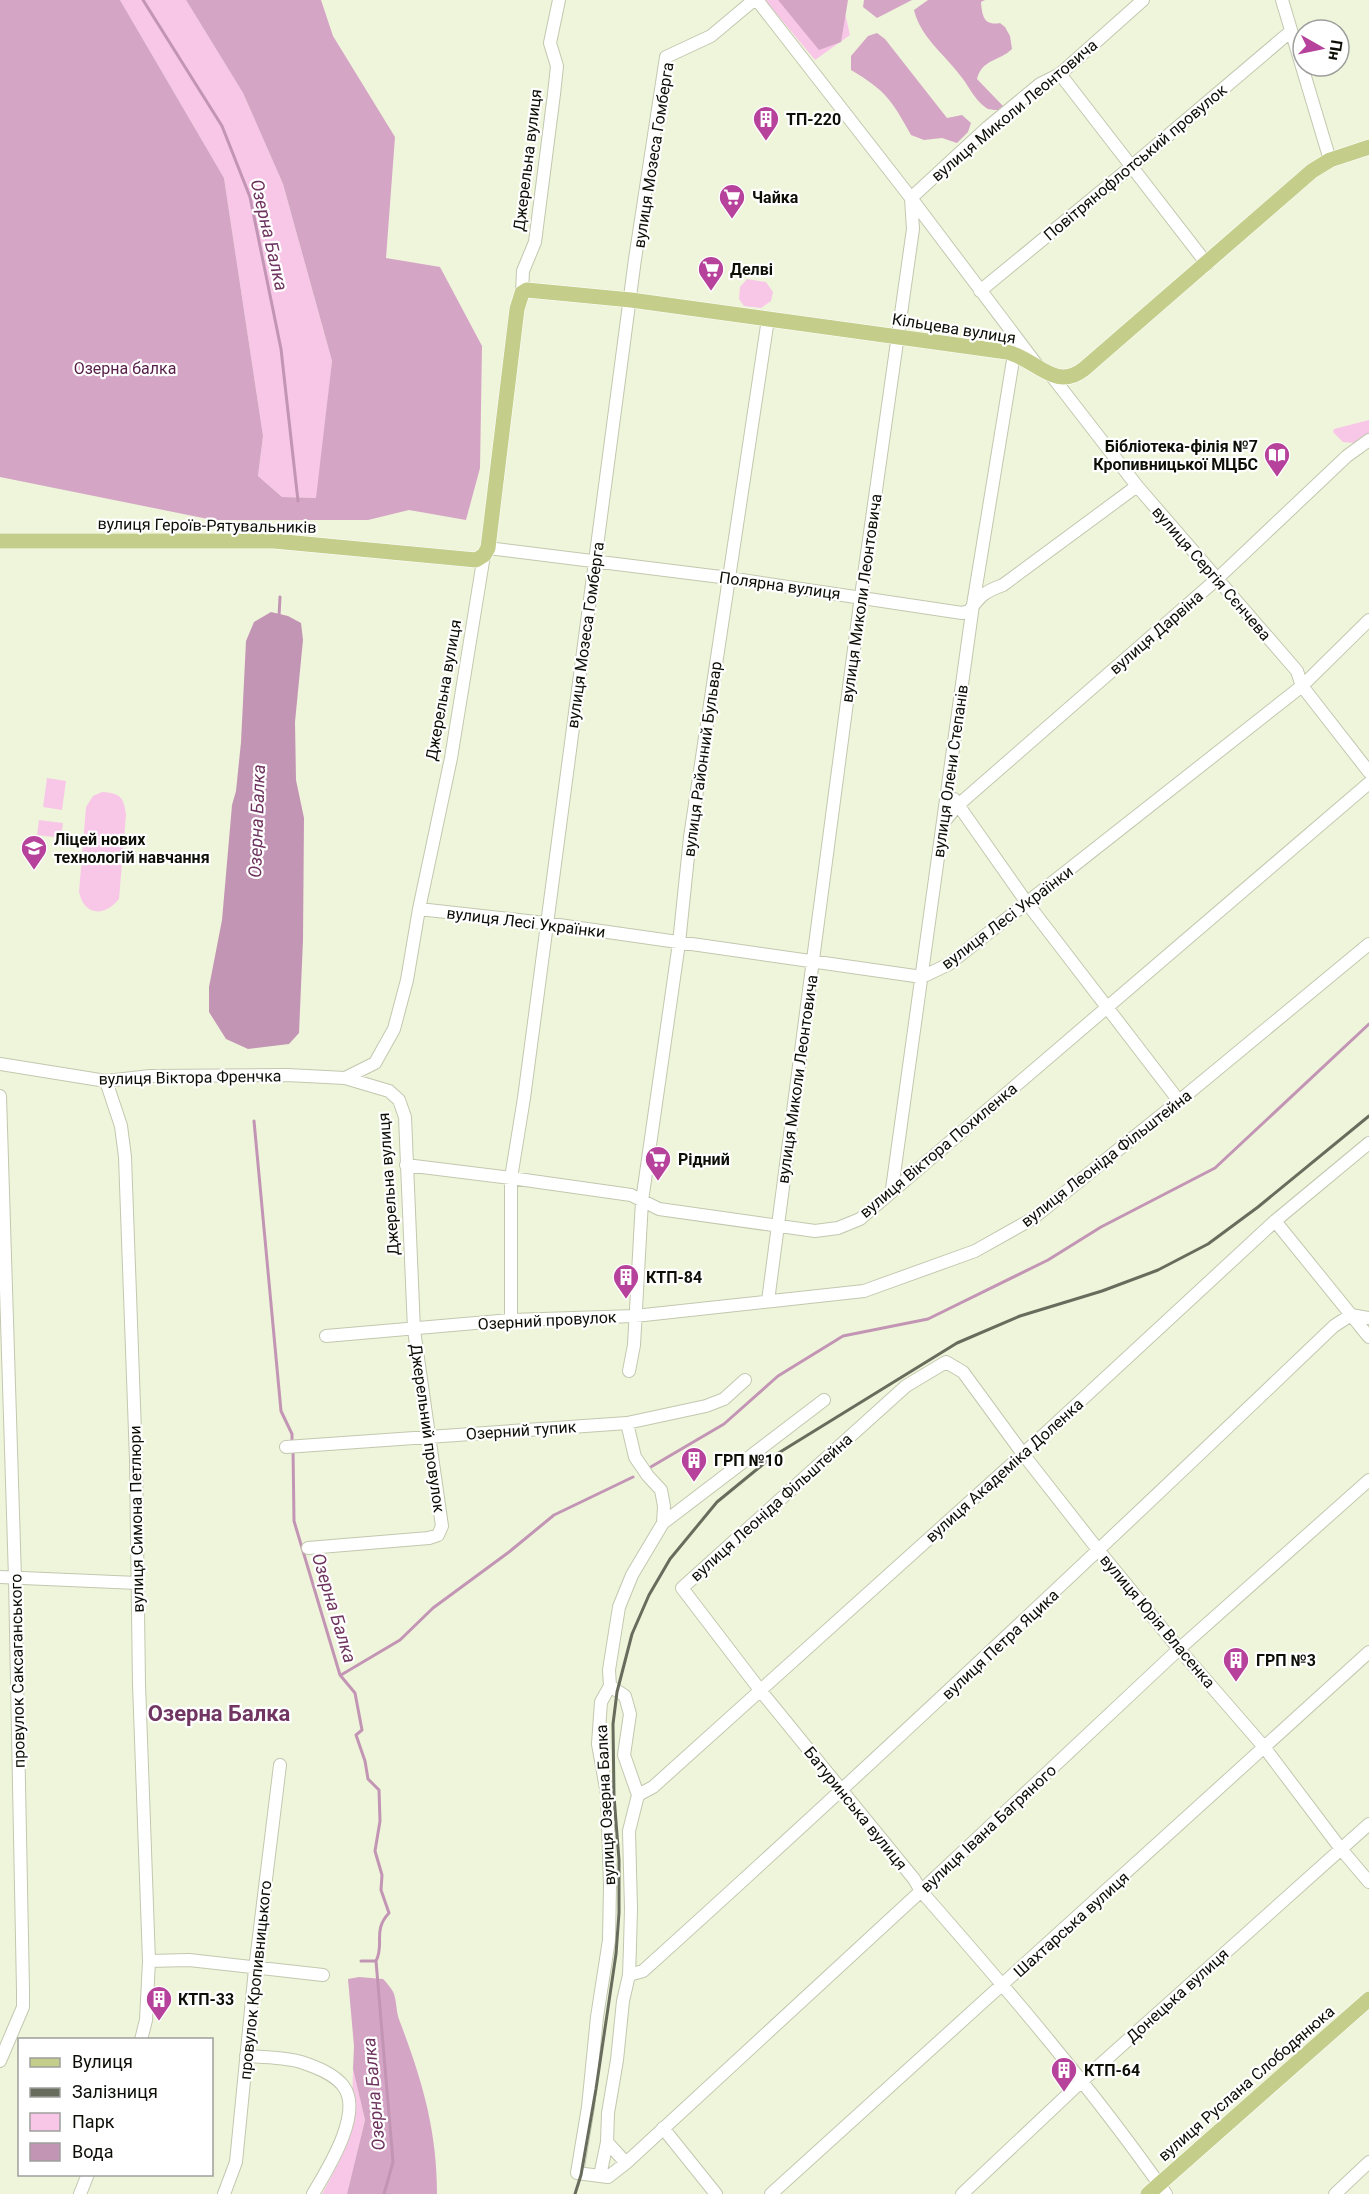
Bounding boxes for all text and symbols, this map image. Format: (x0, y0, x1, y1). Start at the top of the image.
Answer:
north arrow (1291, 18, 1351, 78)
street label: вулиця Миколи Леонтовича (928, 35, 1101, 185)
text: Пн (1324, 39, 1346, 62)
street label: вулиця Мозеса Гомберга (629, 61, 678, 249)
street label: Повітрянофлотський провулок (1040, 80, 1231, 245)
street label: Джерельна вулиця (509, 88, 546, 232)
building icon: ТП-220 (751, 104, 781, 142)
place label: ТП-220 (786, 110, 841, 129)
water label: Озерна Балка (246, 177, 292, 293)
supermarket icon: Чайка (717, 182, 747, 220)
place label: Чайка (752, 188, 799, 207)
supermarket icon: Делві (696, 254, 726, 292)
place label: Делві (730, 260, 773, 279)
street label: Кільцева вулиця (891, 309, 1017, 348)
park label: Озерна балка (74, 359, 176, 378)
place label: Бібліотека-філія №7 Кропивницької МЦБС (1093, 437, 1258, 474)
library icon: Бібліотека-філія №7 Кропивницької МЦБС (1262, 440, 1292, 478)
street label: вулиця Миколи Леонтовича (837, 492, 886, 704)
street label: вулиця Сергія Сєнчева (1148, 502, 1275, 644)
street label: вулиця Героїв-Рятувальників (97, 514, 317, 537)
street label: вулиця Мозеса Гомберга (563, 541, 608, 730)
street label: Полярна вулиця (718, 568, 842, 603)
street label: вулиця Дарвіна (1106, 587, 1207, 678)
street label: Джерельна вулиця (422, 618, 465, 762)
street label: вулиця Районний Бульвар (679, 660, 726, 858)
street label: вулиця Олени Степанів (929, 683, 972, 859)
water label: Озерна Балка (244, 764, 269, 878)
place label: Ліцей нових технологій навчання (54, 830, 210, 867)
school or university icon: Ліцей нових технологій навчання (19, 833, 49, 871)
street label: вулиця Лесі Українки (938, 862, 1077, 973)
street label: вулиця Лесі Українки (445, 903, 606, 942)
street label: вулиця Миколи Леонтовича (773, 973, 822, 1185)
street label: вулиця Віктора Френчка (98, 1066, 282, 1089)
street label: вулиця Віктора Похиленка (856, 1079, 1021, 1222)
street label: вулиця Леоніда Фільштейна (1017, 1086, 1195, 1231)
street label: Джерельна вулиця (374, 1112, 403, 1256)
supermarket icon: Рідний (643, 1144, 673, 1182)
place label: Рідний (678, 1150, 730, 1169)
building icon: КТП-84 (611, 1262, 641, 1300)
place label: КТП-84 (646, 1268, 702, 1287)
street label: Озерний провулок (477, 1307, 617, 1334)
street label: Джерельний провулок (406, 1342, 449, 1514)
street label: вулиця Академіка Доленка (922, 1395, 1087, 1546)
street label: Озерний тупик (465, 1417, 577, 1444)
street label: вулиця Симона Петлюри (125, 1425, 148, 1613)
street label: вулиця Леоніда Фільштейна (686, 1430, 856, 1585)
building icon: ГРП №10 (679, 1445, 709, 1483)
place label: ГРП №10 (714, 1451, 783, 1470)
water label: Озерна Балка (308, 1550, 361, 1665)
street label: вулиця Юрія Власенка (1096, 1551, 1219, 1692)
street label: провулок Саксаганського (6, 1574, 29, 1768)
street label: вулиця Петра Яцика (938, 1585, 1063, 1703)
building icon: ГРП №3 (1221, 1645, 1251, 1683)
place label: ГРП №3 (1256, 1651, 1316, 1670)
district label: Озерна Балка (148, 1701, 291, 1726)
street label: вулиця Озерна Балка (592, 1724, 619, 1886)
street label: Батуринська вулиця (800, 1743, 911, 1874)
street label: вулиця Івана Багряного (917, 1761, 1060, 1896)
street label: Шахтарська вулиця (1010, 1868, 1133, 1981)
street label: провулок Кропивницького (236, 1879, 275, 2081)
street label: Донецька вулиця (1122, 1944, 1233, 2046)
building icon: КТП-33 (144, 1984, 174, 2022)
place label: КТП-33 (178, 1990, 234, 2009)
street label: вулиця Руслана Слободянюка (1154, 2002, 1338, 2165)
water label: Озерна Балка (358, 2037, 389, 2152)
legend (18, 2038, 213, 2176)
text: Вулиця (72, 2051, 133, 2072)
building icon: КТП-64 (1049, 2055, 1079, 2093)
place label: КТП-64 (1084, 2061, 1140, 2080)
text: Залізниця (72, 2081, 158, 2102)
text: Парк (72, 2111, 115, 2132)
text: Вода (72, 2141, 114, 2162)

